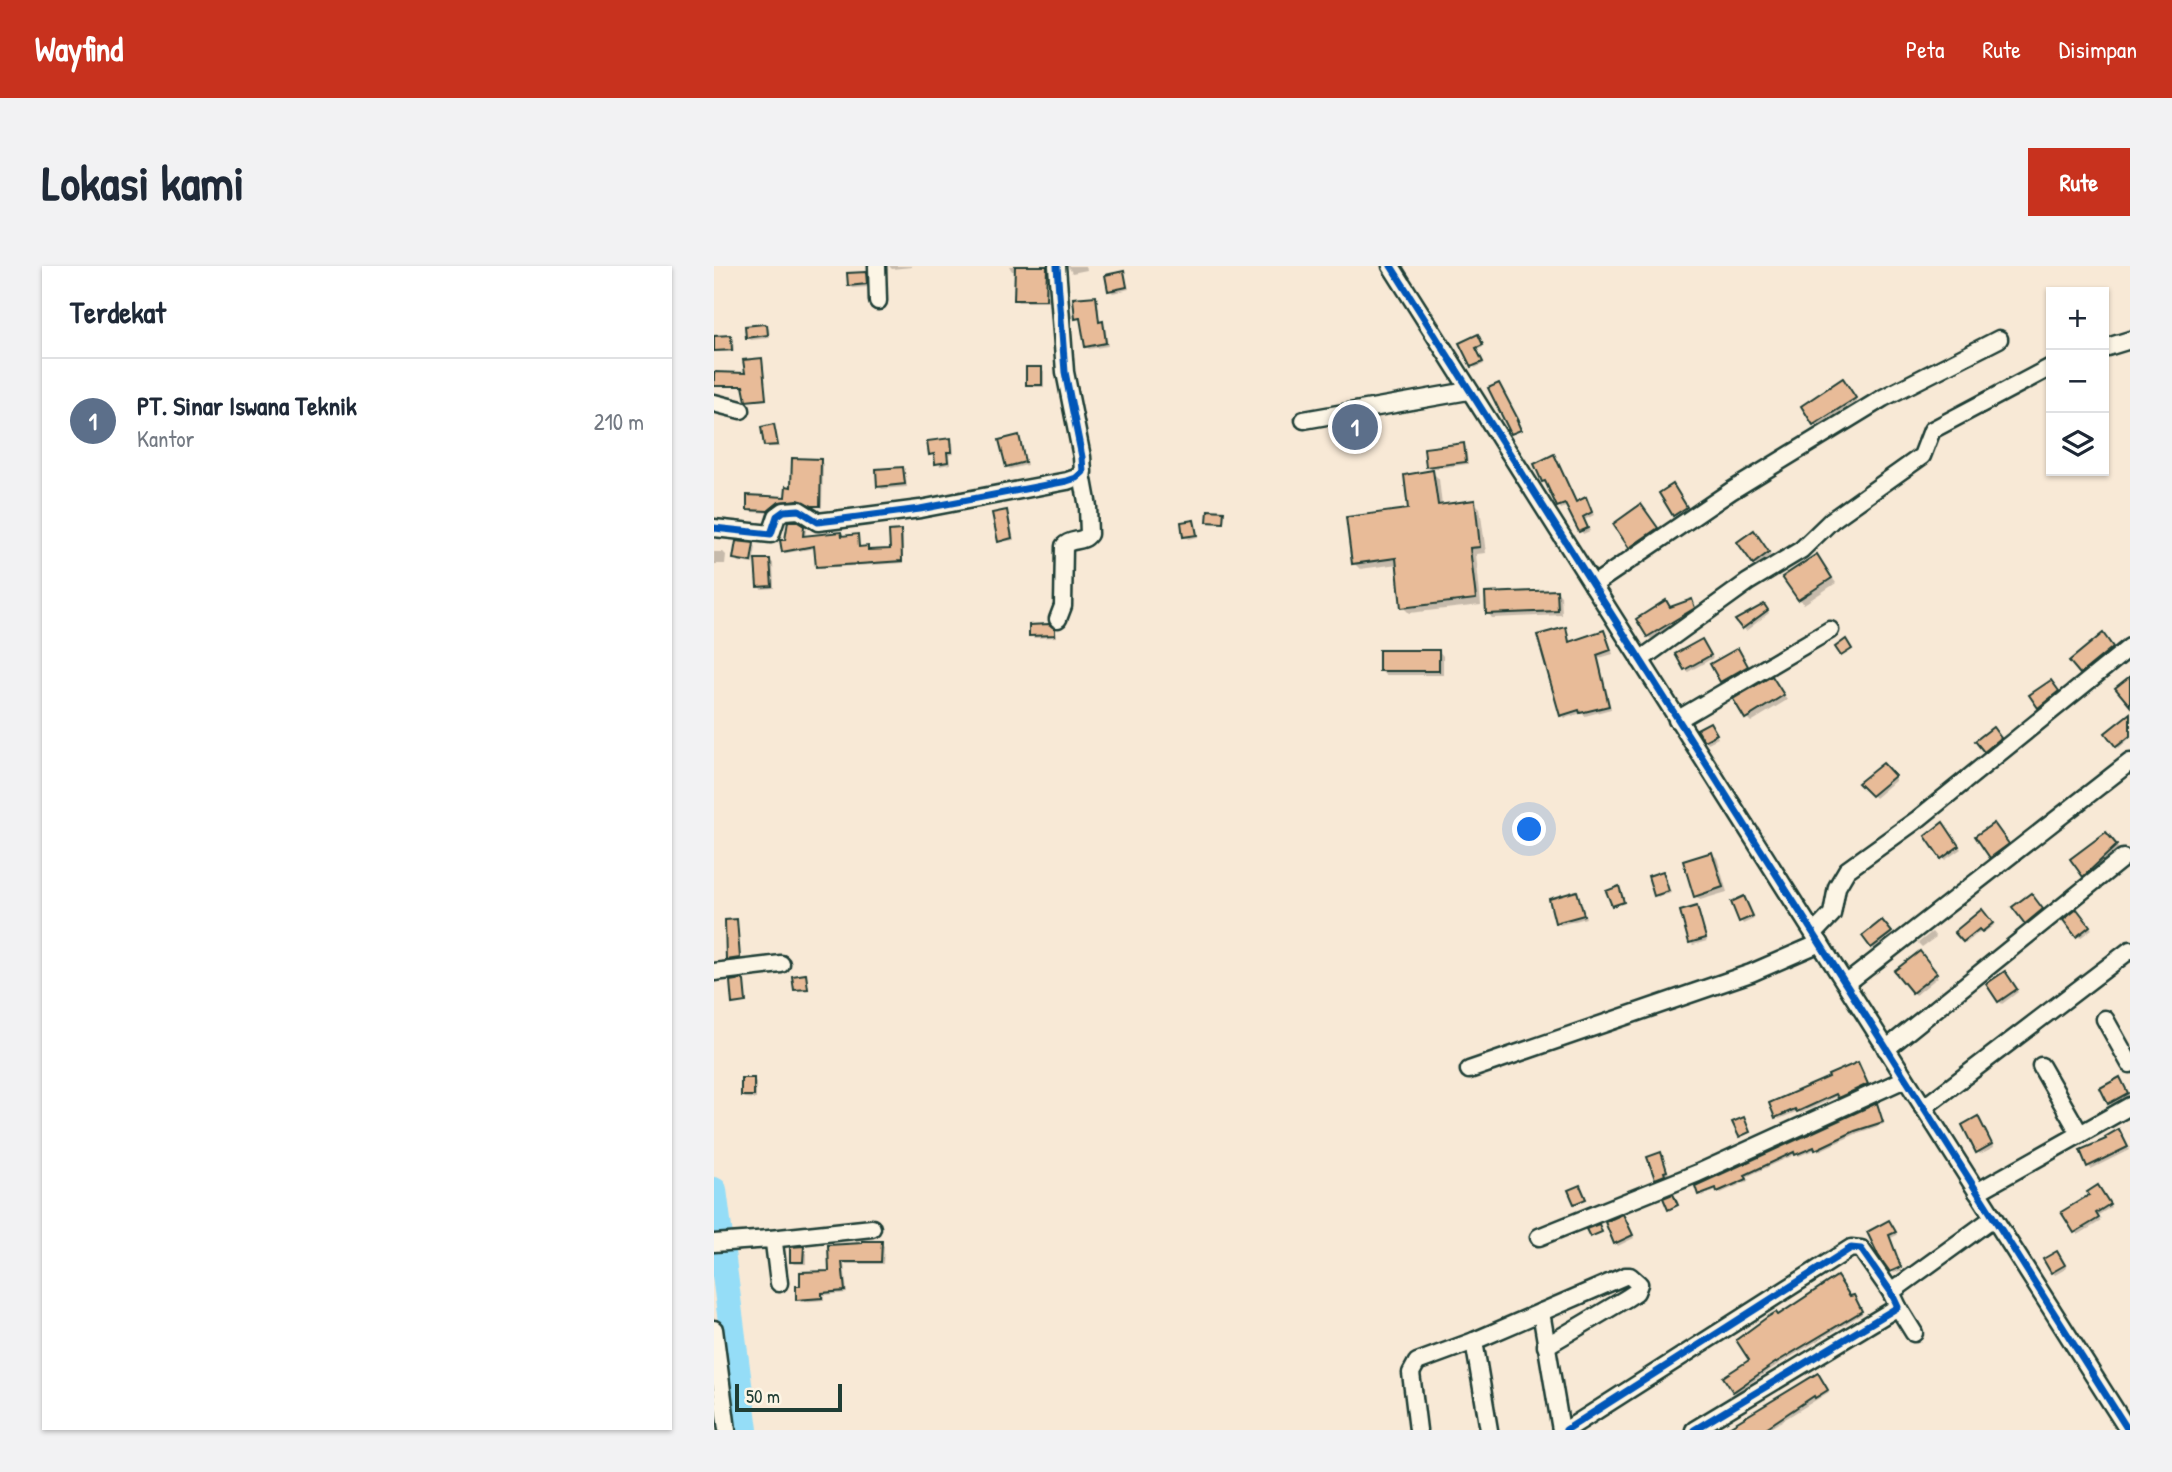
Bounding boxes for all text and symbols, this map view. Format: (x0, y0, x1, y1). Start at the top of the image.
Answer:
text: Wayfind (35, 27, 123, 71)
text: Peta (1906, 33, 1944, 65)
text: Rute (1982, 33, 2021, 65)
text: Disimpan (2059, 33, 2137, 65)
button: Rute (2028, 148, 2130, 216)
text: Lokasi kami (42, 149, 244, 215)
map controls (2046, 287, 2109, 476)
button: + (2046, 287, 2109, 350)
text: Terdekat (70, 292, 166, 332)
button: − (2046, 350, 2109, 413)
text: PT. Sinar Iswana Teknik (137, 388, 357, 423)
pin: 1 (1332, 401, 1378, 453)
text: 1 (89, 406, 97, 437)
text: 210 m (594, 406, 644, 437)
button: layers (2046, 413, 2109, 476)
text: Kantor (137, 423, 194, 454)
your location (1512, 812, 1546, 846)
scale bar (735, 1381, 842, 1413)
text: 50 m (746, 1383, 780, 1409)

